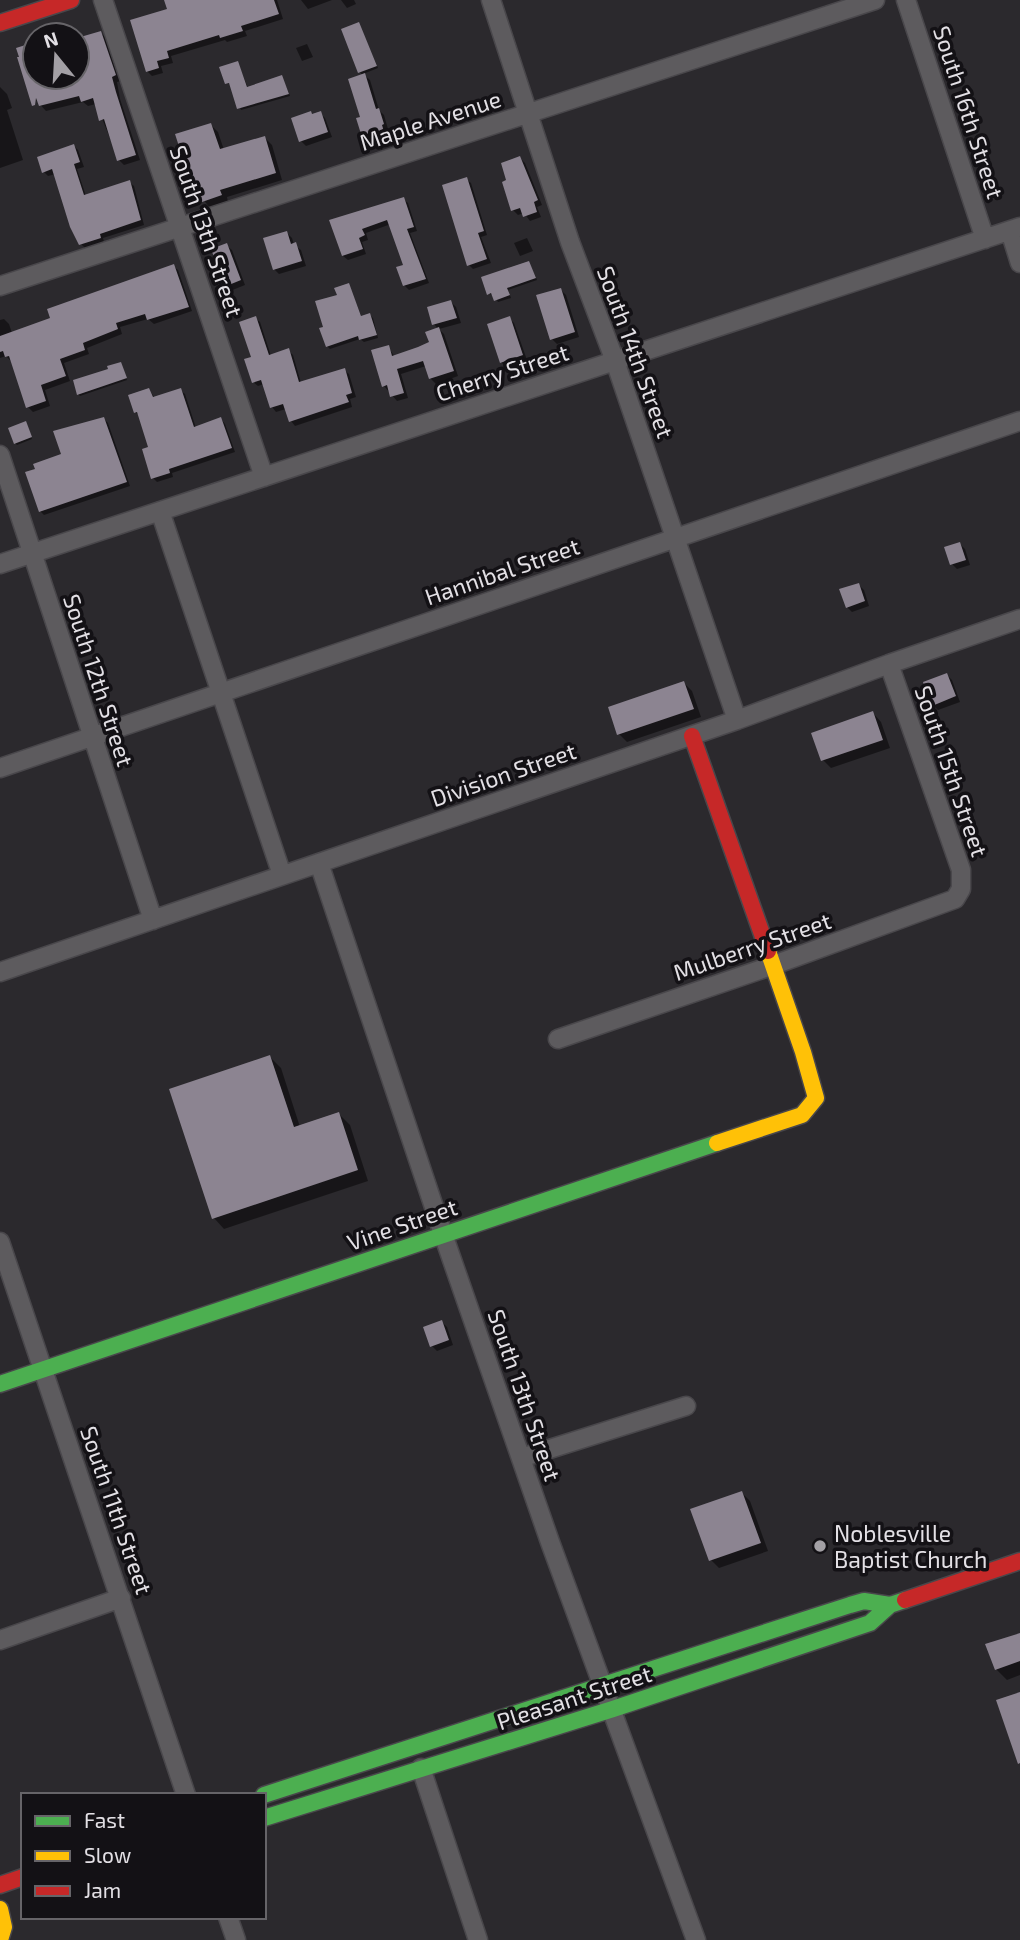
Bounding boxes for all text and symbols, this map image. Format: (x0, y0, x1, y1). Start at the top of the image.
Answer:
north arrow (21, 21, 91, 91)
street label: South 16th Street (928, 22, 1010, 202)
text: N (41, 26, 61, 52)
street label: Maple Avenue (356, 84, 504, 156)
street label: South 13th Street (165, 142, 250, 321)
street label: South 14th Street (592, 262, 680, 442)
street label: Cherry Street (432, 337, 572, 407)
street label: Hannibal Street (421, 531, 583, 611)
street label: South 12th Street (58, 590, 140, 770)
street label: South 15th Street (910, 682, 994, 860)
street label: Division Street (427, 736, 580, 812)
street label: Mulberry Street (670, 906, 835, 986)
street label: Vine Street (343, 1192, 461, 1256)
street label: South 13th Street (483, 1306, 568, 1485)
street label: South 11th Street (75, 1422, 159, 1598)
place label: Noblesville Baptist Church (834, 1519, 987, 1573)
marker: Noblesville Baptist Church (812, 1538, 828, 1554)
street label: Pleasant Street (493, 1659, 655, 1735)
legend (21, 1793, 266, 1919)
text: Fast (84, 1807, 125, 1832)
text: Slow (84, 1842, 131, 1867)
text: Jam (84, 1877, 121, 1902)

